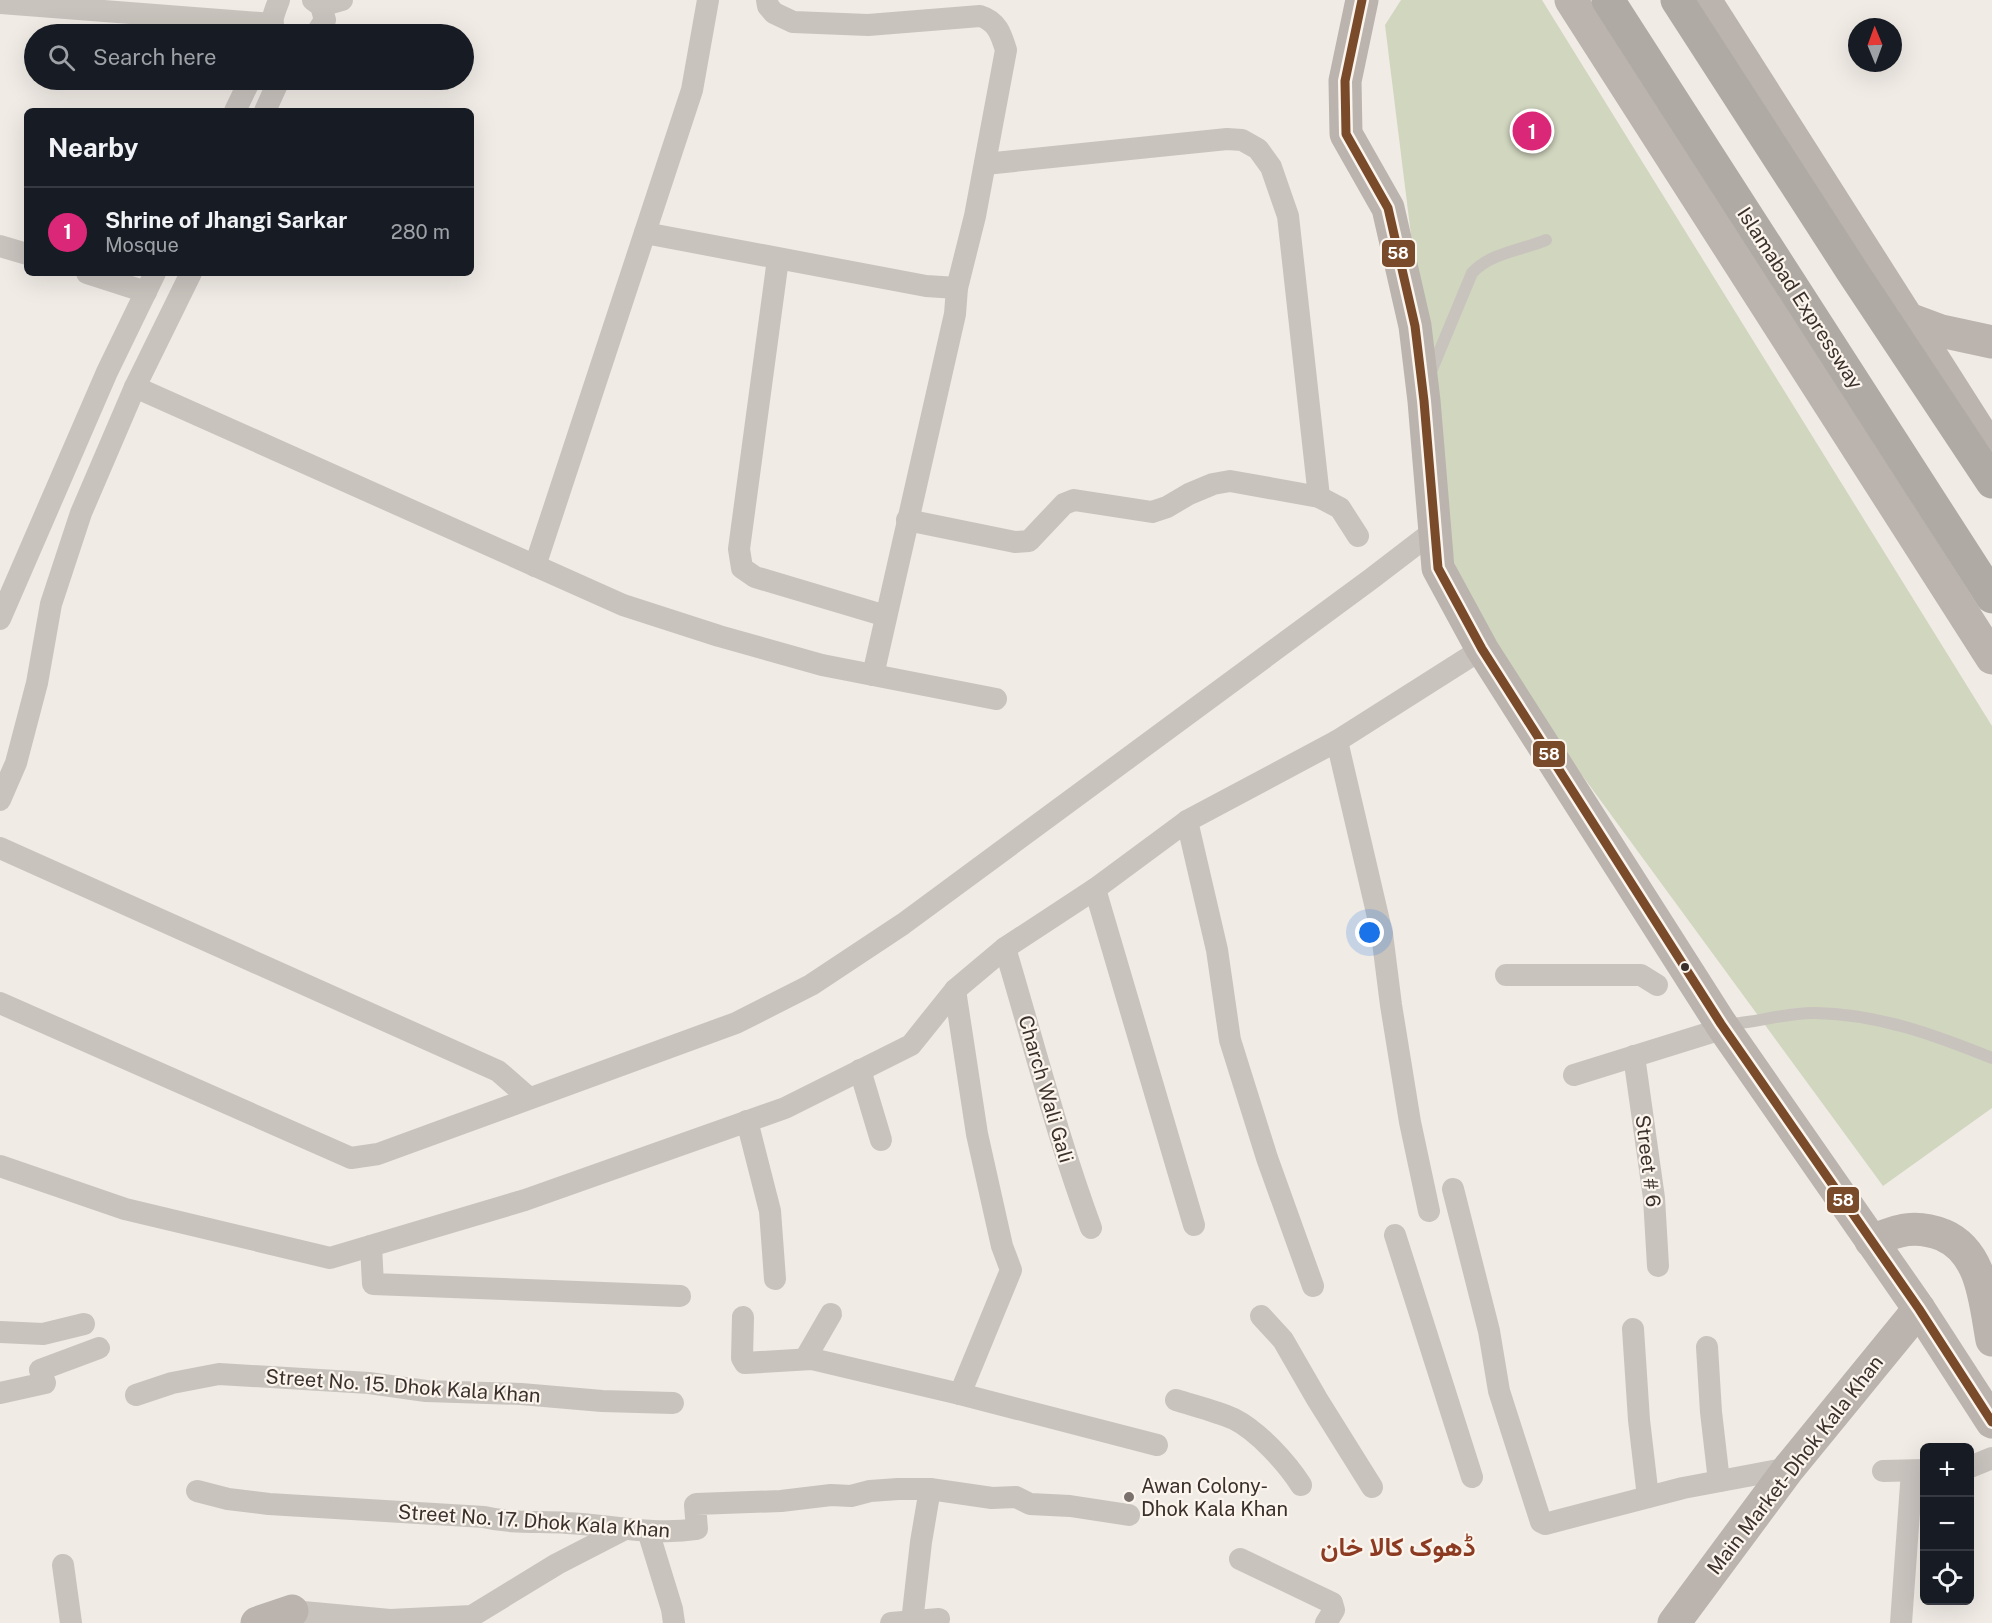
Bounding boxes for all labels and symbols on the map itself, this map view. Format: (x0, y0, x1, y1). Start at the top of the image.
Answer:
north arrow (1848, 18, 1902, 72)
pin: 1 (1512, 108, 1552, 154)
street label: Islamabad Expressway (1732, 203, 1868, 394)
line badge: 58 (1381, 239, 1416, 268)
text: 58 (1387, 244, 1409, 263)
line badge: 58 (1532, 740, 1566, 768)
text: 58 (1538, 745, 1560, 764)
your location (1355, 918, 1384, 947)
unlabelled marker (1679, 961, 1691, 973)
street label: Charch Wali Gali (1013, 1012, 1079, 1166)
street label: Street # 6 (1630, 1114, 1666, 1208)
line badge: 58 (1826, 1186, 1860, 1214)
text: 58 (1832, 1191, 1854, 1210)
street label: Main Market- Dhok Kala Khan (1702, 1351, 1888, 1579)
street label: Street No. 15. Dhok Kala Khan (265, 1364, 541, 1408)
place label: Awan Colony- Dhok Kala Khan (1141, 1474, 1288, 1521)
marker: Awan Colony- Dhok Kala Khan (1122, 1490, 1136, 1504)
street label: Street No. 17. Dhok Kala Khan (397, 1500, 671, 1542)
district label: ڈھوک کالا خان (1320, 1531, 1476, 1563)

